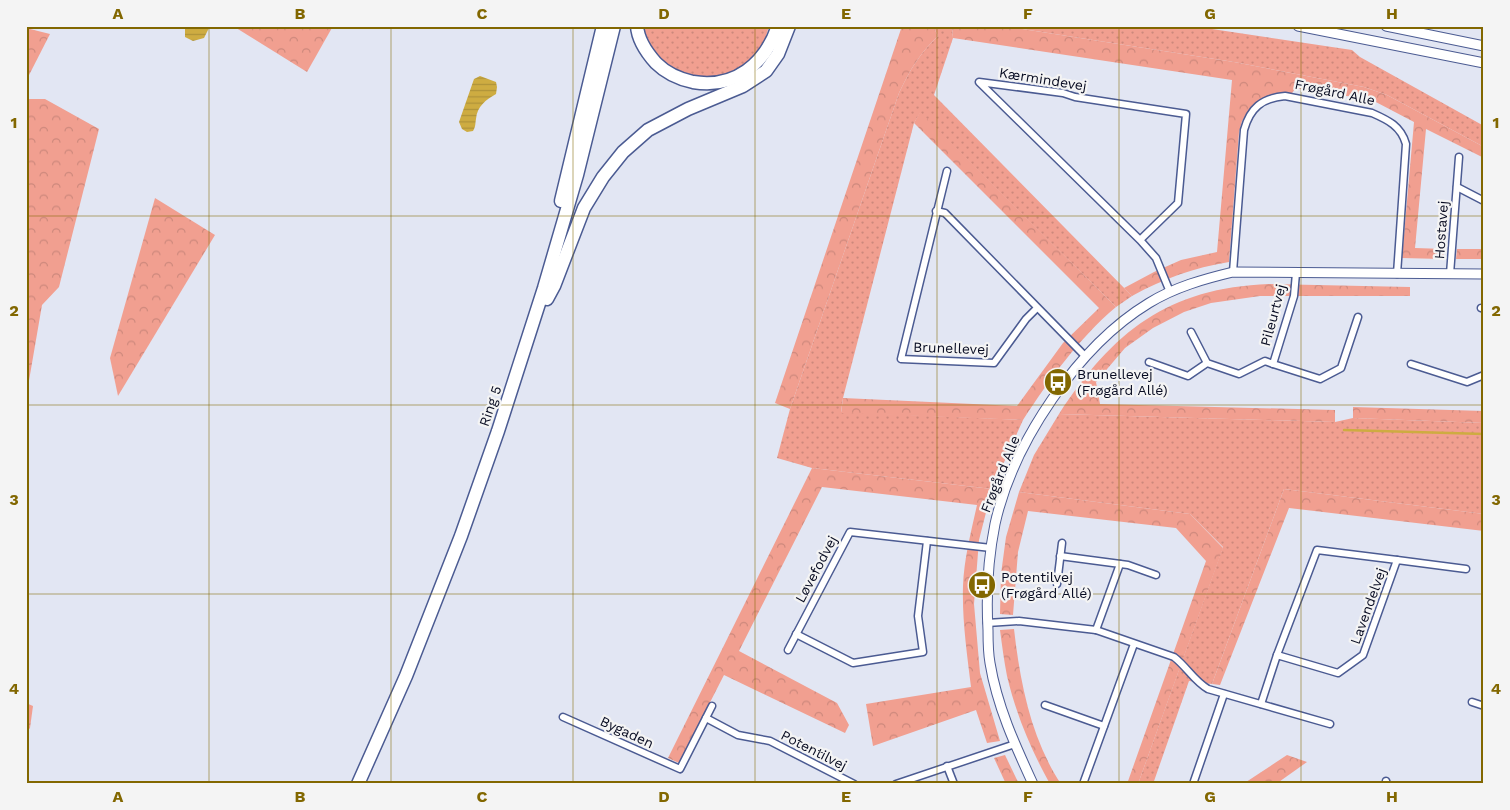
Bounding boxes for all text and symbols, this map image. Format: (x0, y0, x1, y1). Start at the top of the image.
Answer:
text: A (113, 4, 124, 23)
text: B (295, 4, 306, 23)
text: C (477, 4, 488, 23)
text: D (658, 4, 670, 23)
text: E (841, 4, 851, 23)
text: F (1023, 4, 1033, 23)
text: G (1204, 4, 1216, 23)
text: H (1386, 4, 1398, 23)
street label: Kærmindevej (998, 64, 1088, 94)
street label: Frøgård Alle (1293, 76, 1377, 108)
text: 1 (11, 113, 17, 132)
text: 1 (1493, 113, 1499, 132)
street label: Hostavej (1431, 200, 1451, 260)
street label: Pileurtvej (1257, 282, 1289, 348)
text: 2 (9, 301, 19, 320)
text: 2 (1491, 301, 1501, 320)
street label: Brunellevej (913, 339, 989, 357)
place label: Brunellevej (Frøgård Allé) (1077, 366, 1168, 398)
bus stop icon: Brunellevej (Frøgård Allé) (1043, 367, 1073, 397)
street label: Ring 5 (476, 384, 504, 428)
street label: Frøgård Alle (977, 433, 1023, 515)
text: 3 (9, 490, 19, 509)
text: 3 (1491, 490, 1501, 509)
street label: Løvefodvej (792, 533, 840, 605)
street label: Lavendelvej (1347, 566, 1389, 646)
place label: Potentilvej (Frøgård Allé) (1001, 569, 1092, 601)
bus stop icon: Potentilvej (Frøgård Allé) (967, 570, 997, 600)
text: 4 (9, 679, 19, 698)
text: 4 (1491, 679, 1501, 698)
street label: Bygaden (598, 713, 656, 751)
street label: Potentilvej (778, 727, 850, 773)
text: A (113, 787, 124, 806)
text: B (295, 787, 306, 806)
text: C (477, 787, 488, 806)
text: D (658, 787, 670, 806)
text: E (841, 787, 851, 806)
text: F (1023, 787, 1033, 806)
text: G (1204, 787, 1216, 806)
text: H (1386, 787, 1398, 806)

